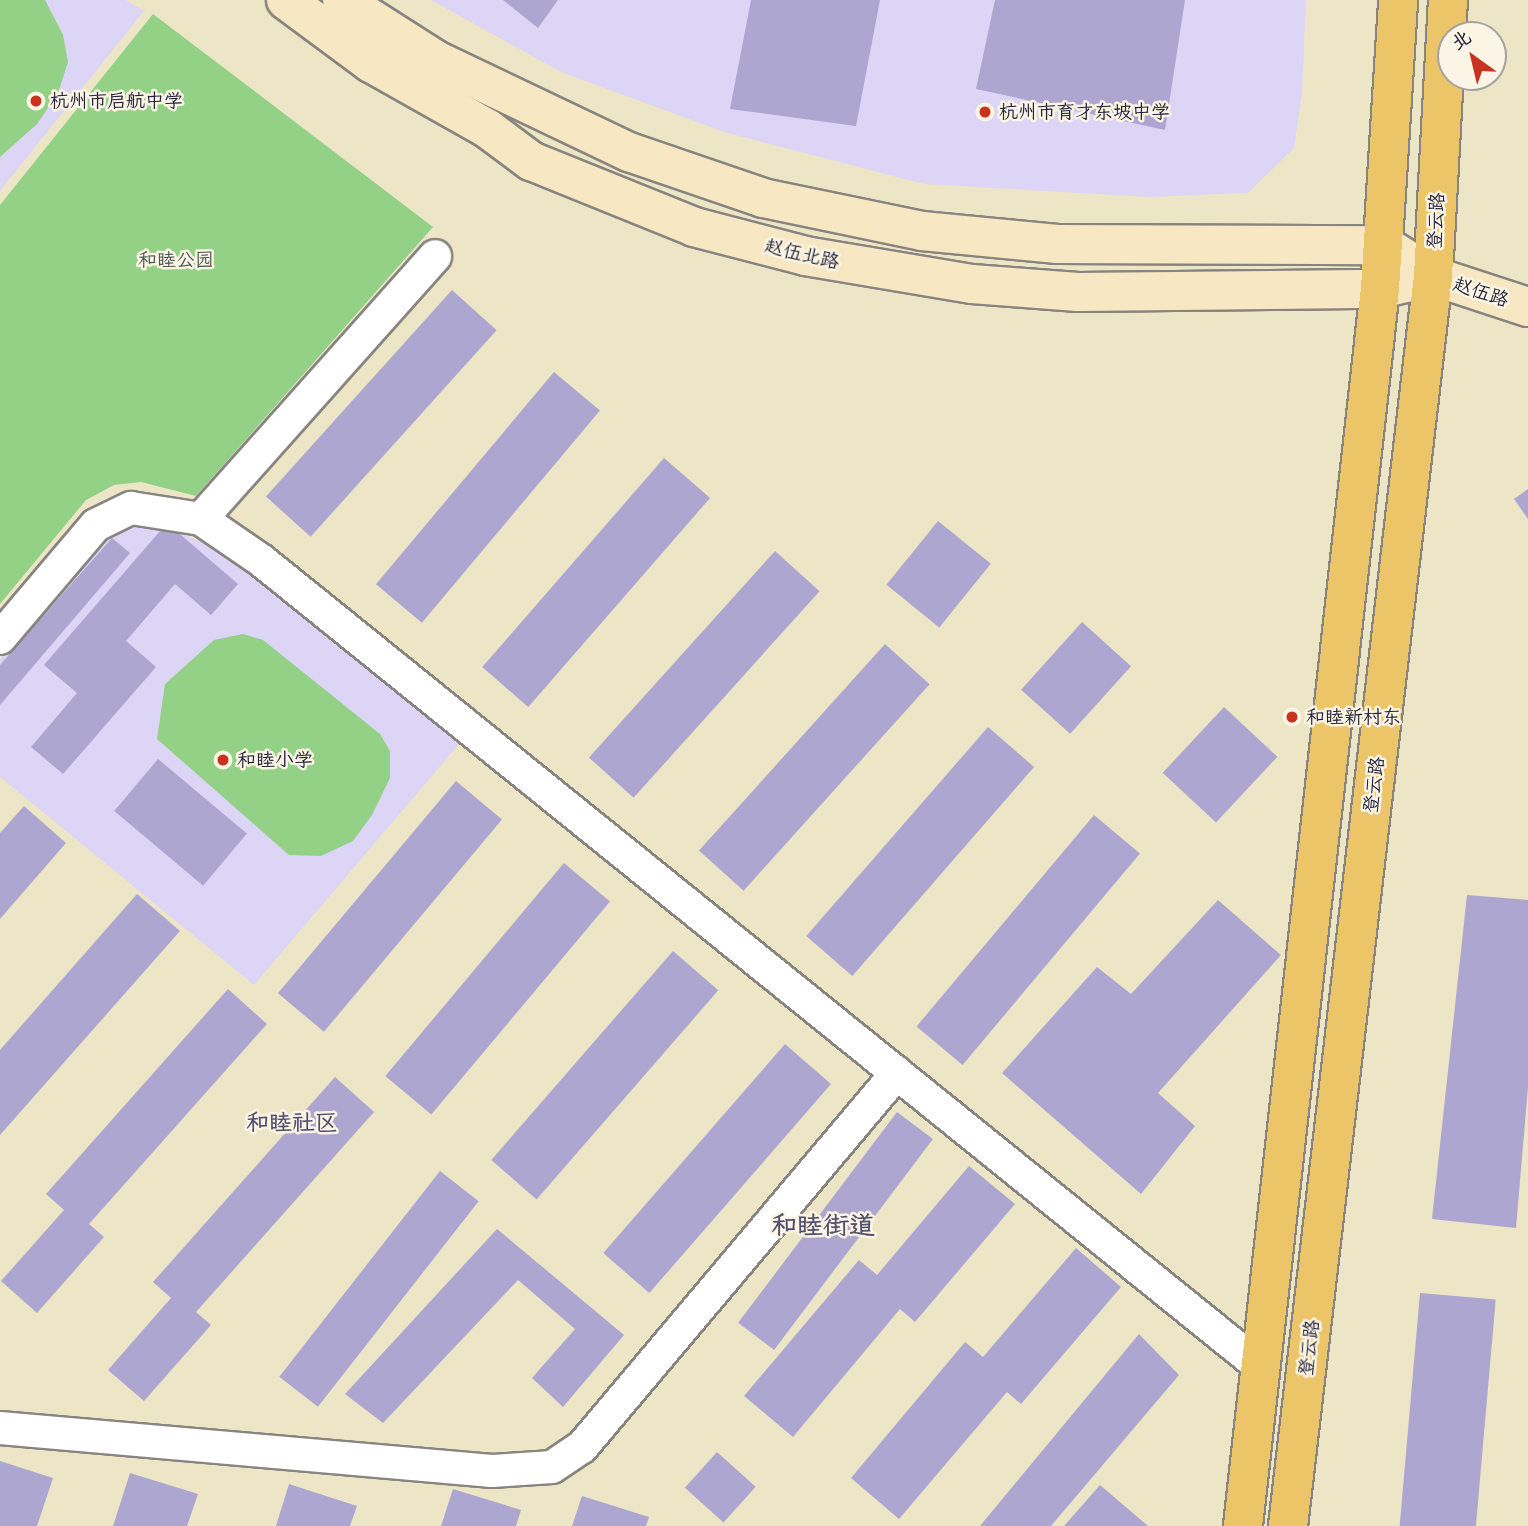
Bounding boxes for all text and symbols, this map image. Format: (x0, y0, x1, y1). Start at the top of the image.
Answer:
north arrow (1437, 21, 1507, 91)
text: 北 (1446, 24, 1476, 56)
place label: 杭州市启航中学 (50, 90, 183, 112)
marker: 杭州市启航中学 (28, 93, 44, 109)
place label: 杭州市育才东坡中学 (999, 101, 1170, 123)
marker: 杭州市育才东坡中学 (977, 104, 993, 120)
street label: 登云路 (1423, 192, 1449, 250)
street label: 赵伍北路 (762, 234, 842, 274)
park label: 和睦公园 (138, 249, 214, 271)
street label: 赵伍路 (1450, 272, 1512, 312)
place label: 和睦新村东 (1306, 706, 1401, 728)
marker: 和睦新村东 (1284, 709, 1300, 725)
place label: 和睦小学 (237, 749, 313, 771)
marker: 和睦小学 (215, 752, 231, 768)
street label: 登云路 (1359, 755, 1389, 815)
district label: 和睦社区 (246, 1108, 338, 1136)
district label: 和睦街道 (771, 1209, 875, 1241)
street label: 登云路 (1294, 1318, 1324, 1378)

